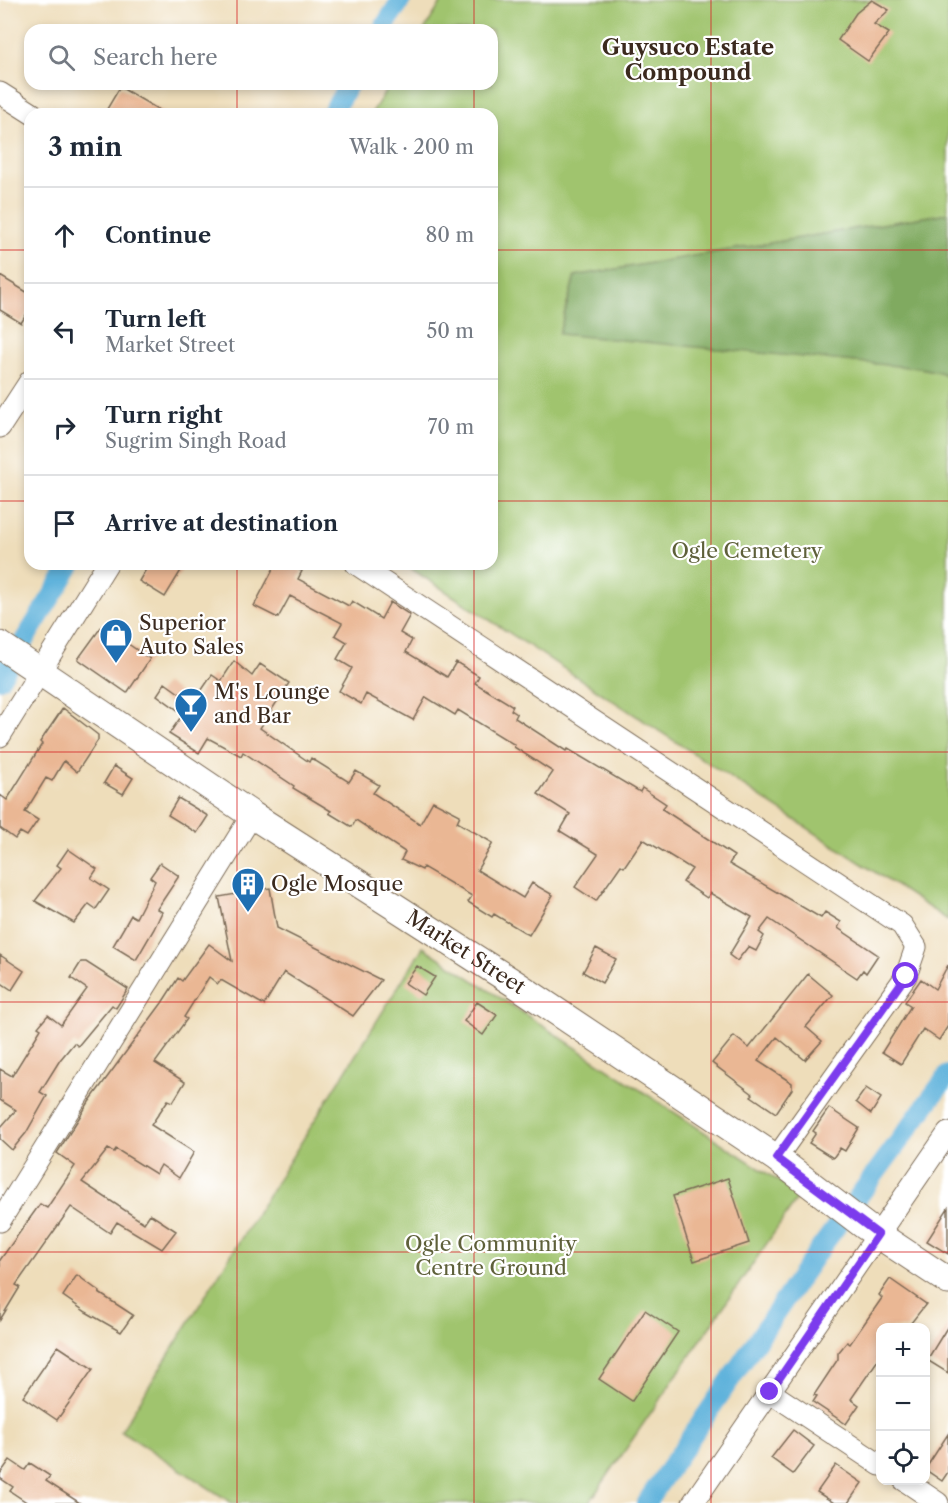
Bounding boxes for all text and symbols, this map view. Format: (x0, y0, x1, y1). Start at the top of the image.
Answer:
search box (24, 24, 498, 90)
district label: Guysuco Estate Compound (602, 34, 774, 86)
icon: search (45, 41, 78, 74)
text: Search here (93, 44, 218, 71)
text: 3 min (48, 131, 122, 163)
text: Walk · 200 m (349, 135, 474, 159)
icon: ahead (48, 219, 81, 252)
text: Continue (105, 222, 211, 249)
text: 80 m (426, 223, 474, 247)
text: Turn left (105, 306, 206, 333)
icon: left (48, 315, 81, 348)
text: 50 m (427, 319, 474, 343)
text: Market Street (105, 333, 235, 357)
text: Turn right (105, 402, 223, 429)
icon: right (48, 411, 81, 444)
text: 70 m (428, 415, 474, 439)
text: Sugrim Singh Road (105, 429, 287, 453)
icon: arrive (48, 507, 81, 540)
text: Arrive at destination (105, 510, 338, 537)
park label: Ogle Cemetery (671, 538, 823, 563)
place label: Superior Auto Sales (138, 610, 244, 659)
shop icon: Superior Auto Sales (98, 617, 134, 664)
place label: M's Lounge and Bar (214, 679, 330, 728)
bar icon: M's Lounge and Bar (173, 686, 209, 733)
building icon: Ogle Mosque (230, 866, 266, 913)
place label: Ogle Mosque (271, 871, 403, 896)
street label: Market Street (402, 904, 531, 999)
route start (892, 962, 918, 988)
park label: Ogle Community Centre Ground (405, 1231, 577, 1280)
map controls (876, 1323, 930, 1485)
button: + (876, 1323, 930, 1377)
button: − (876, 1377, 930, 1431)
route end (756, 1378, 782, 1404)
button: locate (876, 1431, 930, 1485)

